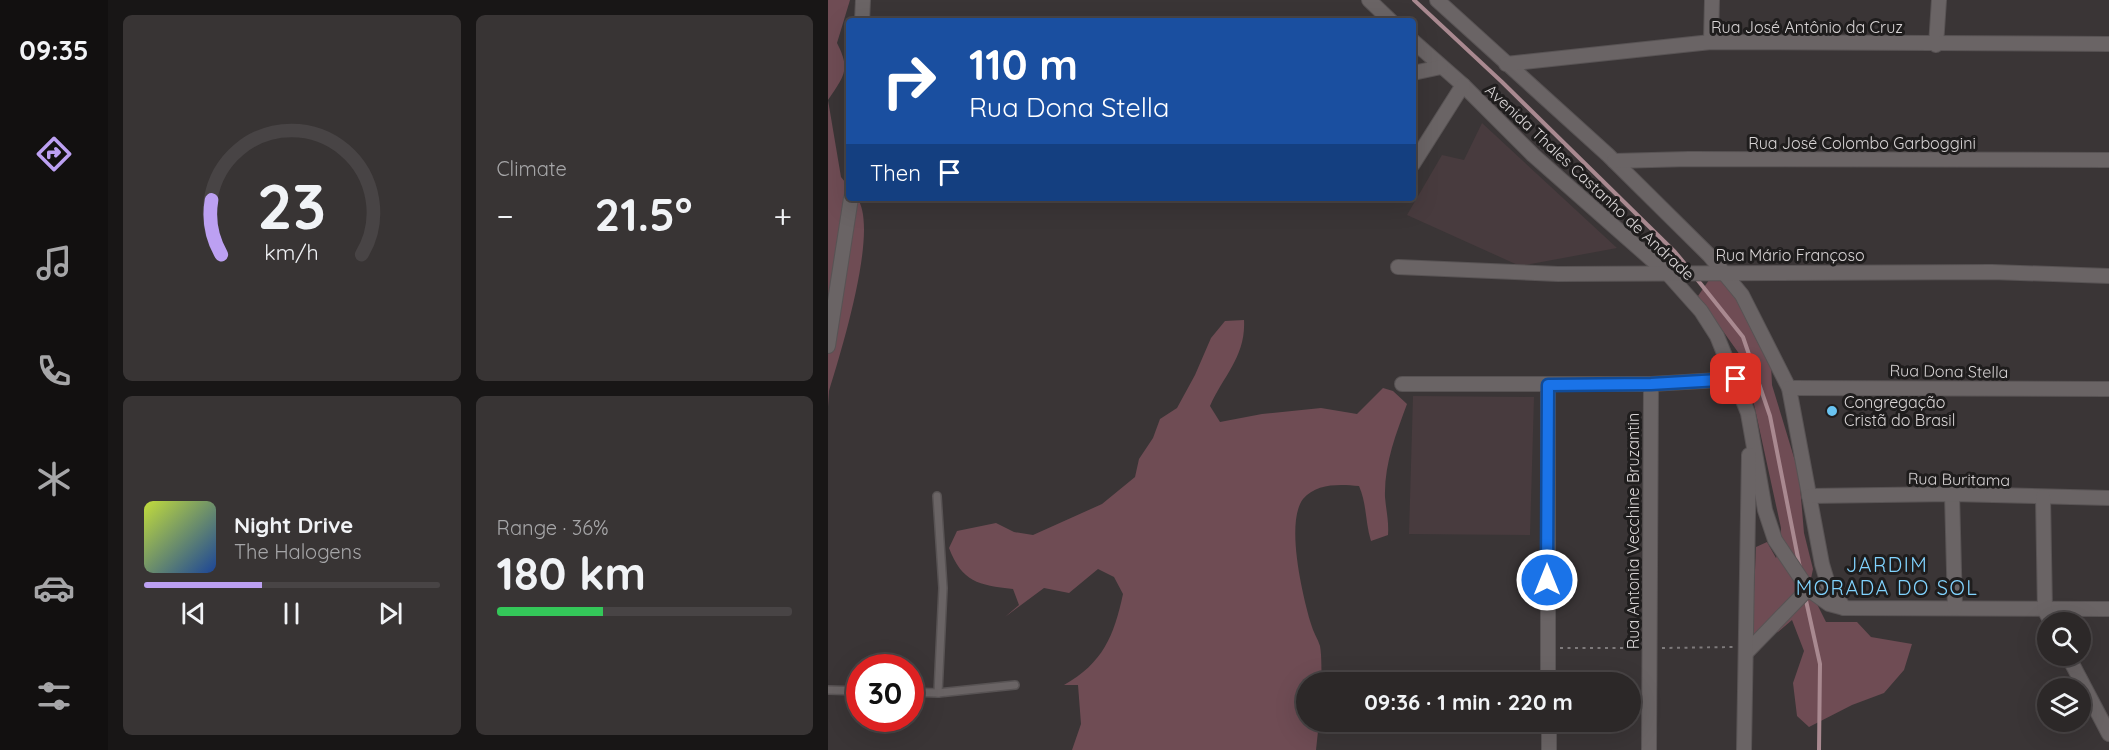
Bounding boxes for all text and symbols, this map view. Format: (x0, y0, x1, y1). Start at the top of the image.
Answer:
street label: Rua José Antônio da Cruz (1711, 17, 1903, 37)
text: 09:35 (19, 33, 89, 67)
text: 110 m (969, 38, 1078, 91)
icon: right (870, 42, 948, 120)
street label: Avenida Thales Castanho de Andrade (1481, 80, 1699, 284)
text: Rua Dona Stella (969, 90, 1169, 124)
icon: directions (33, 133, 75, 175)
street label: Rua José Colombo Garboggini (1748, 133, 1976, 153)
text: Climate (497, 156, 567, 181)
icon: arrive (933, 156, 966, 189)
text: Then (870, 159, 921, 187)
text: 23 (257, 167, 326, 245)
text: 21.5° (595, 186, 692, 242)
text: − (497, 195, 514, 236)
text: + (773, 195, 792, 236)
text: km/h (265, 239, 319, 265)
icon: music (33, 242, 75, 284)
street label: Rua Mário Françoso (1715, 245, 1865, 265)
icon: phone (33, 350, 75, 392)
pin (1710, 353, 1761, 404)
street label: Rua Dona Stella (1889, 360, 2009, 382)
icon: arrive (1719, 362, 1752, 395)
place label: Congregação Cristã do Brasil (1844, 392, 1955, 430)
marker: Congregação Cristã do Brasil (1825, 404, 1839, 418)
street label: Rua Antonia Vecchine Bruzantin (1623, 413, 1643, 649)
icon: climate (33, 458, 75, 500)
street label: Rua Buritama (1908, 468, 2010, 490)
text: Night Drive (234, 511, 353, 539)
text: Range · 36% (497, 515, 609, 540)
text: The Halogens (234, 539, 362, 564)
text: 180 km (497, 545, 646, 601)
position arrow (1515, 548, 1579, 612)
district label: JARDIM MORADA DO SOL (1796, 552, 1978, 600)
icon: car (33, 567, 75, 609)
icon: previous (177, 597, 210, 630)
icon: pause (275, 597, 308, 630)
icon: next (374, 597, 407, 630)
map controls (2037, 612, 2091, 732)
button: search (2037, 612, 2091, 666)
speed limit sign: 30 (846, 654, 924, 732)
icon: filters (33, 675, 75, 717)
button: layers (2037, 678, 2091, 732)
text: 09:36 · 1 min · 220 m (1364, 688, 1573, 716)

